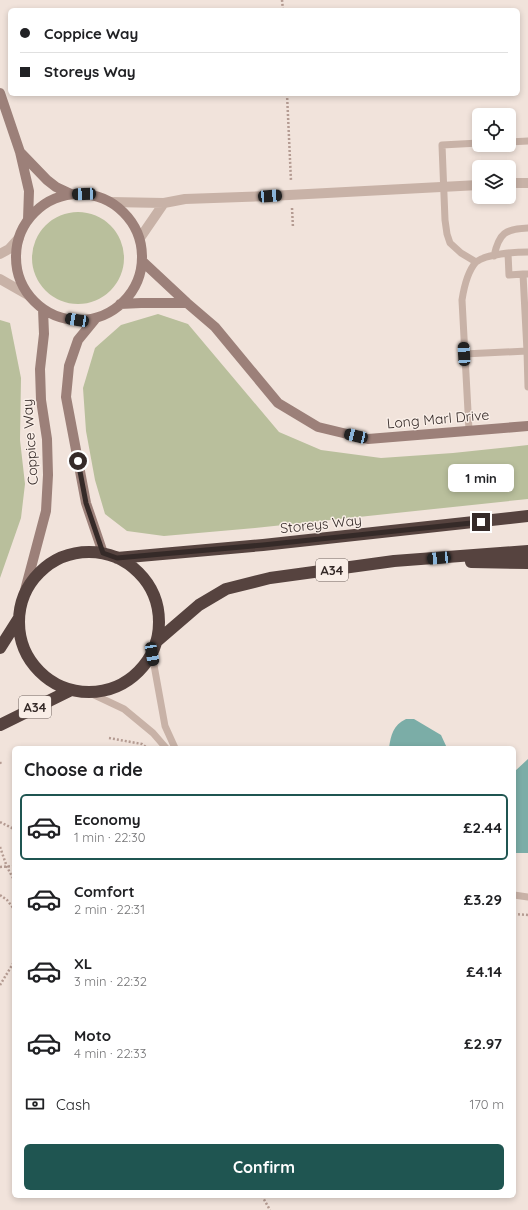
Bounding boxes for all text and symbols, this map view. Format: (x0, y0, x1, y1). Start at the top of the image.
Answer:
text: Coppice Way (44, 24, 138, 43)
text: Storeys Way (44, 62, 136, 81)
map controls (472, 108, 516, 204)
button: locate (472, 108, 516, 152)
button: layers (472, 160, 516, 204)
car (72, 188, 96, 200)
car (258, 189, 282, 203)
car (64, 312, 90, 328)
car (457, 342, 471, 366)
street label: Coppice Way (18, 398, 42, 486)
street label: Long Marl Drive (386, 406, 490, 432)
car (343, 427, 369, 445)
route start (69, 452, 87, 470)
callout: 1 min (448, 464, 514, 492)
text: 1 min (465, 470, 497, 486)
street label: Storeys Way (279, 511, 363, 537)
route end (472, 513, 490, 531)
car (427, 551, 451, 565)
road number: A34 (316, 559, 348, 581)
car (144, 641, 160, 667)
road number: A34 (19, 696, 51, 718)
text: Choose a ride (24, 758, 143, 781)
icon: car (26, 809, 62, 845)
text: Economy (74, 810, 141, 829)
text: £2.44 (463, 818, 502, 837)
text: 1 min · 22:30 (74, 829, 146, 845)
icon: car (26, 881, 62, 917)
text: Comfort (74, 882, 135, 901)
text: £3.29 (464, 890, 502, 909)
text: 2 min · 22:31 (74, 901, 145, 917)
icon: car (26, 953, 62, 989)
text: XL (74, 954, 92, 973)
text: £4.14 (466, 962, 502, 981)
text: 3 min · 22:32 (74, 973, 147, 989)
icon: car (26, 1025, 62, 1061)
text: Moto (74, 1026, 111, 1045)
text: £2.97 (464, 1034, 502, 1053)
text: 4 min · 22:33 (74, 1045, 147, 1061)
icon: cash (24, 1093, 46, 1115)
text: Cash (56, 1095, 90, 1114)
text: 170 m (469, 1096, 504, 1112)
button: Confirm (24, 1144, 504, 1190)

